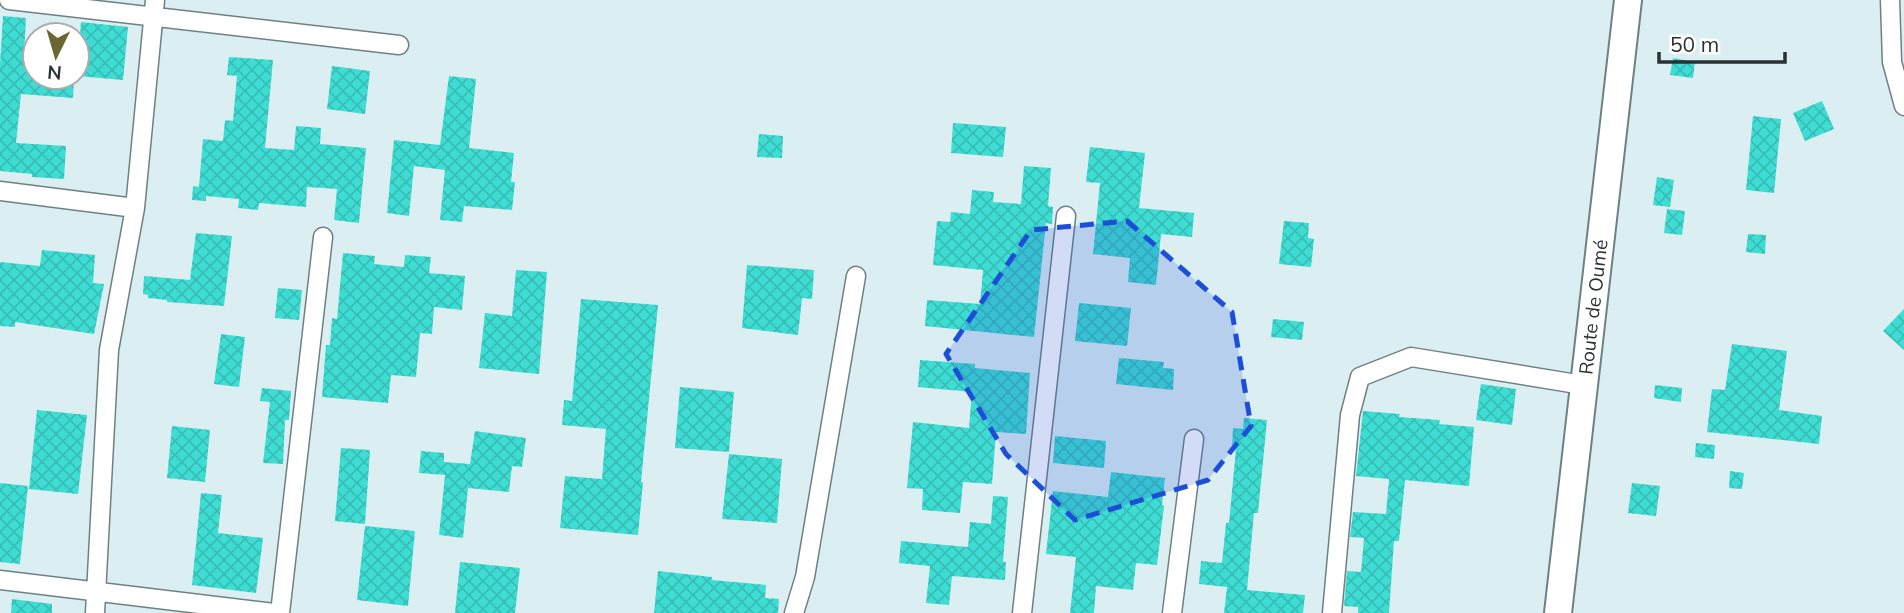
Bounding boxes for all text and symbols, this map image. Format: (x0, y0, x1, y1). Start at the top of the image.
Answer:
north arrow (21, 21, 91, 91)
scale bar (1659, 21, 1785, 65)
text: 50 m (1670, 31, 1719, 57)
text: N (46, 60, 63, 86)
street label: Route de Oumé (1573, 238, 1613, 376)

